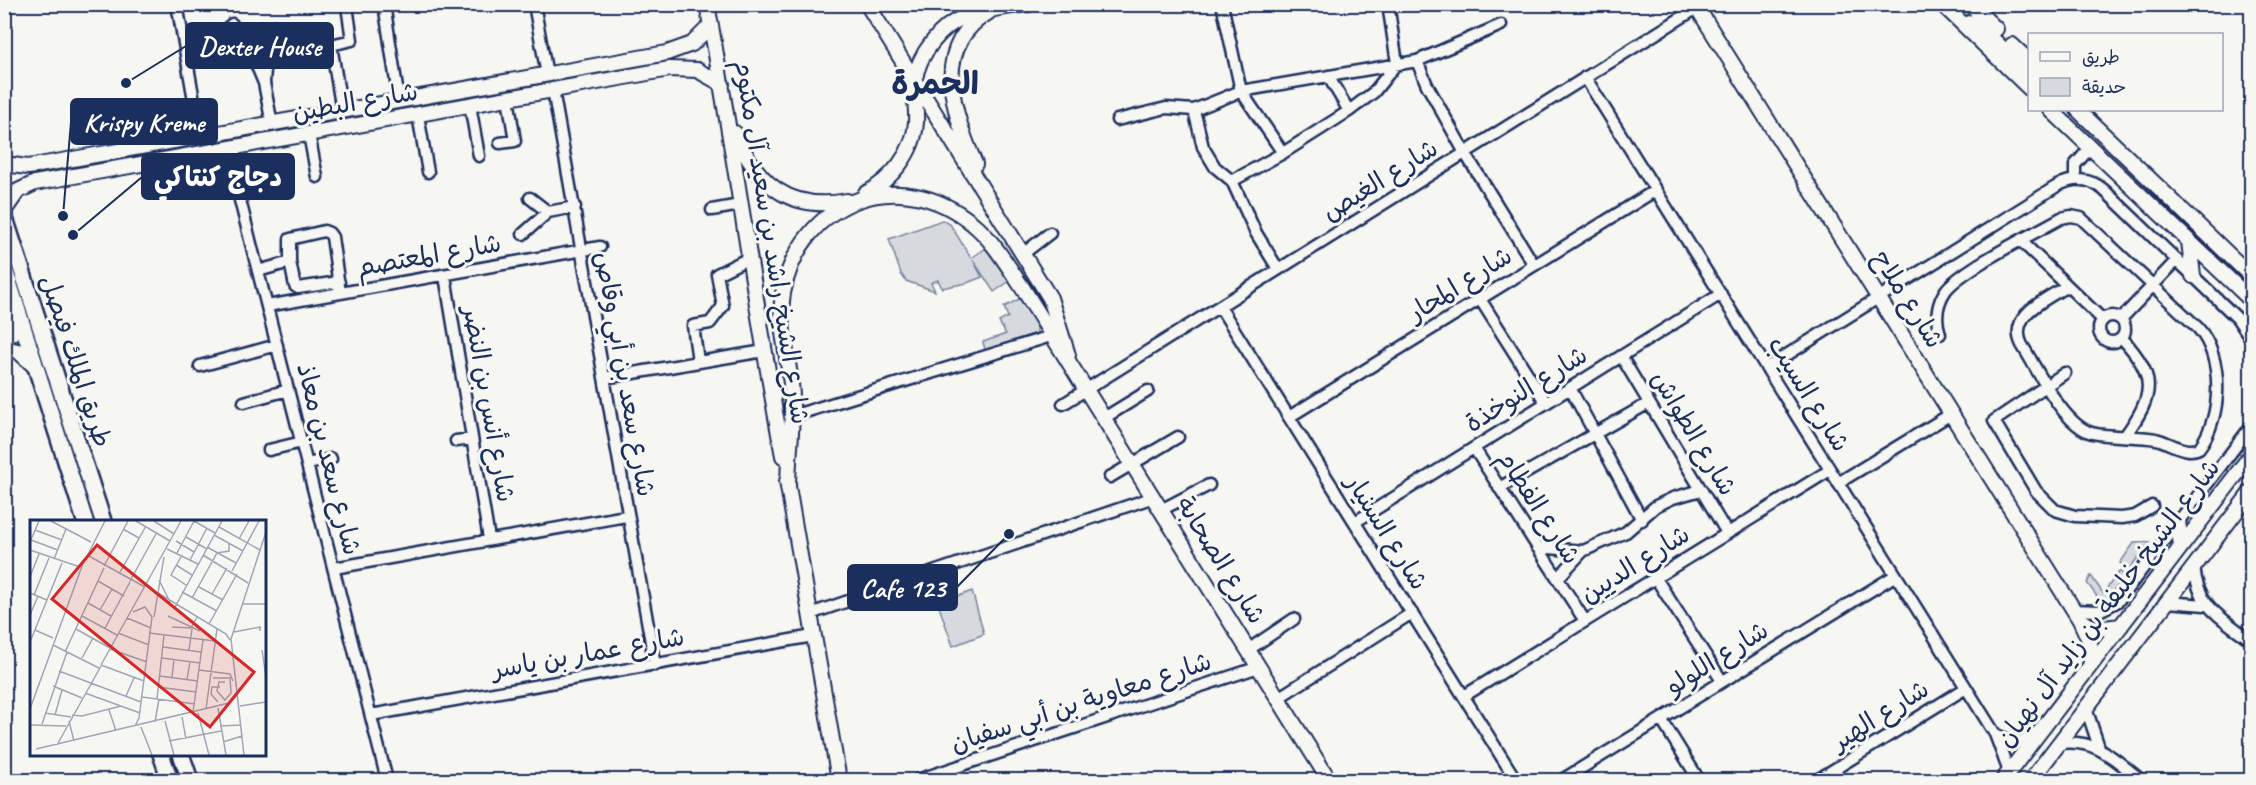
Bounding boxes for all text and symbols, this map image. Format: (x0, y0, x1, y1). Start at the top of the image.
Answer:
callout: Dexter House (186, 23, 333, 68)
text: Dexter House (199, 29, 323, 63)
legend (2028, 33, 2223, 111)
text: طريق (2082, 46, 2120, 68)
street label: شارع الشيخ راشد بن سعيد آل مكتوم (724, 57, 817, 427)
district label: الحمرة (891, 63, 979, 104)
street label: شارع البطين (290, 75, 421, 130)
text: حديقة (2082, 76, 2126, 98)
callout: Krispy Kreme (71, 99, 217, 144)
text: Krispy Kreme (83, 105, 207, 139)
street label: شارع الغيص (1316, 131, 1445, 229)
callout: دجاج كنتاكي (142, 154, 294, 199)
text: دجاج كنتاكي (154, 160, 282, 201)
street label: شارع المعتصم (354, 226, 504, 287)
street label: شارع المحار (1400, 239, 1519, 331)
street label: شارع ملاح (1864, 244, 1951, 355)
street label: شارع سعد بن أبي وقاص (581, 249, 663, 500)
street label: طريق الملك فيصل (33, 270, 119, 452)
street label: شارع أنس بن النضر (454, 301, 522, 505)
street label: شارع السيب (1760, 330, 1857, 458)
street label: شارع النوخذة (1458, 338, 1594, 441)
street label: شارع سعد بن معاذ (288, 360, 369, 559)
street label: شارع الطواش (1643, 364, 1744, 502)
street label: شارع الفطام (1487, 444, 1588, 572)
street label: شارع الشيخ خليفة بن زايد آل نهيان (1989, 452, 2228, 754)
street label: شارع السنيار (1337, 466, 1436, 597)
street label: شارع الصحابة (1168, 490, 1273, 631)
street label: شارع الديين (1574, 517, 1696, 611)
inset map (30, 520, 266, 755)
callout: Cafe 123 (848, 565, 957, 610)
text: Cafe 123 (860, 571, 948, 605)
street label: شارع اللولو (1658, 613, 1775, 704)
street label: شارع عمار بن ياسر (487, 620, 687, 688)
street label: شارع معاوية بن أبي سفيان (946, 644, 1218, 765)
street label: شارع الهير (1823, 672, 1936, 760)

